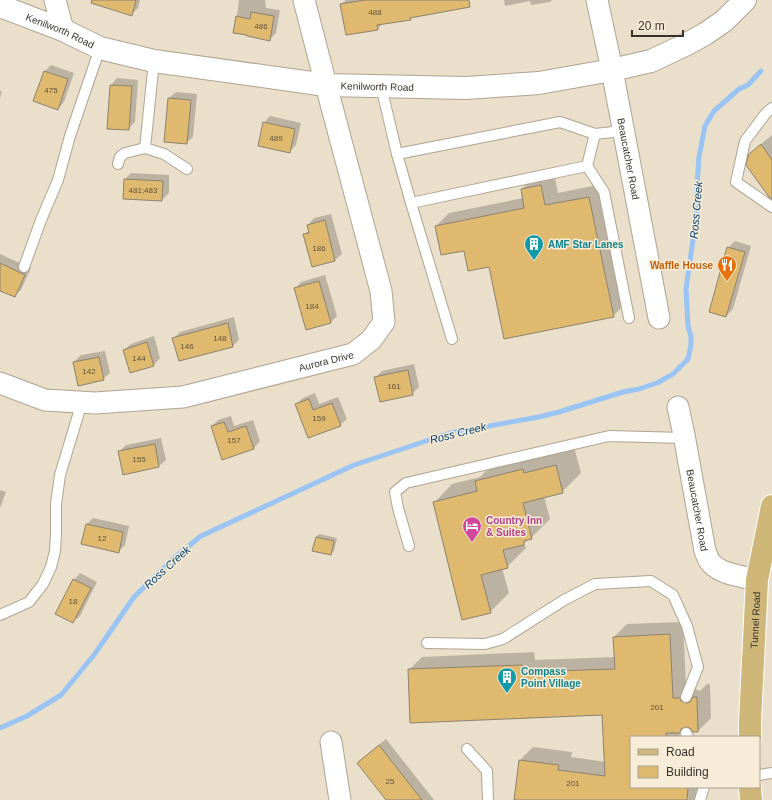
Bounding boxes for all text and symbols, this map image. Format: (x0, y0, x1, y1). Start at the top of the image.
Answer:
house number: 488 (368, 8, 382, 17)
street label: Kenilworth Road (24, 11, 96, 50)
scale bar (632, 12, 683, 38)
text: 20 m (638, 19, 665, 33)
house number: 486 (254, 22, 268, 31)
street label: Kenilworth Road (340, 80, 414, 93)
house number: 475 (44, 86, 58, 95)
street label: Beaucatcher Road (615, 117, 641, 201)
house number: 489 (269, 134, 283, 143)
water label: Ross Creek (688, 180, 705, 239)
house number: 481;483 (129, 186, 158, 195)
building icon: AMF Star Lanes (523, 233, 545, 261)
place label: AMF Star Lanes (548, 239, 624, 250)
house number: 186 (312, 244, 326, 253)
restaurant icon: Waffle House (716, 254, 738, 282)
place label: Waffle House (650, 260, 713, 271)
house number: 184 (305, 302, 319, 311)
house number: 148 (213, 334, 227, 343)
house number: 146 (180, 342, 194, 351)
street label: Aurora Drive (298, 349, 355, 374)
house number: 144 (132, 354, 146, 363)
house number: 142 (82, 367, 96, 376)
house number: 161 (387, 382, 401, 391)
house number: 159 (312, 414, 326, 423)
water label: Ross Creek (429, 420, 488, 446)
house number: 157 (227, 436, 241, 445)
house number: 155 (132, 455, 146, 464)
street label: Beaucatcher Road (684, 468, 710, 552)
hotel icon: Country Inn & Suites (461, 515, 483, 543)
place label: Country Inn & Suites (486, 515, 542, 538)
house number: 12 (98, 534, 107, 543)
water label: Ross Creek (142, 543, 193, 591)
street label: Tunnel Road (749, 591, 762, 649)
house number: 18 (69, 597, 78, 606)
building icon: Compass Point Village (496, 666, 518, 694)
place label: Compass Point Village (521, 666, 581, 689)
house number: 201 (650, 703, 664, 712)
legend (630, 736, 760, 788)
text: Road (666, 745, 695, 759)
text: Building (666, 765, 709, 779)
house number: 25 (386, 777, 395, 786)
house number: 201 (566, 779, 580, 788)

